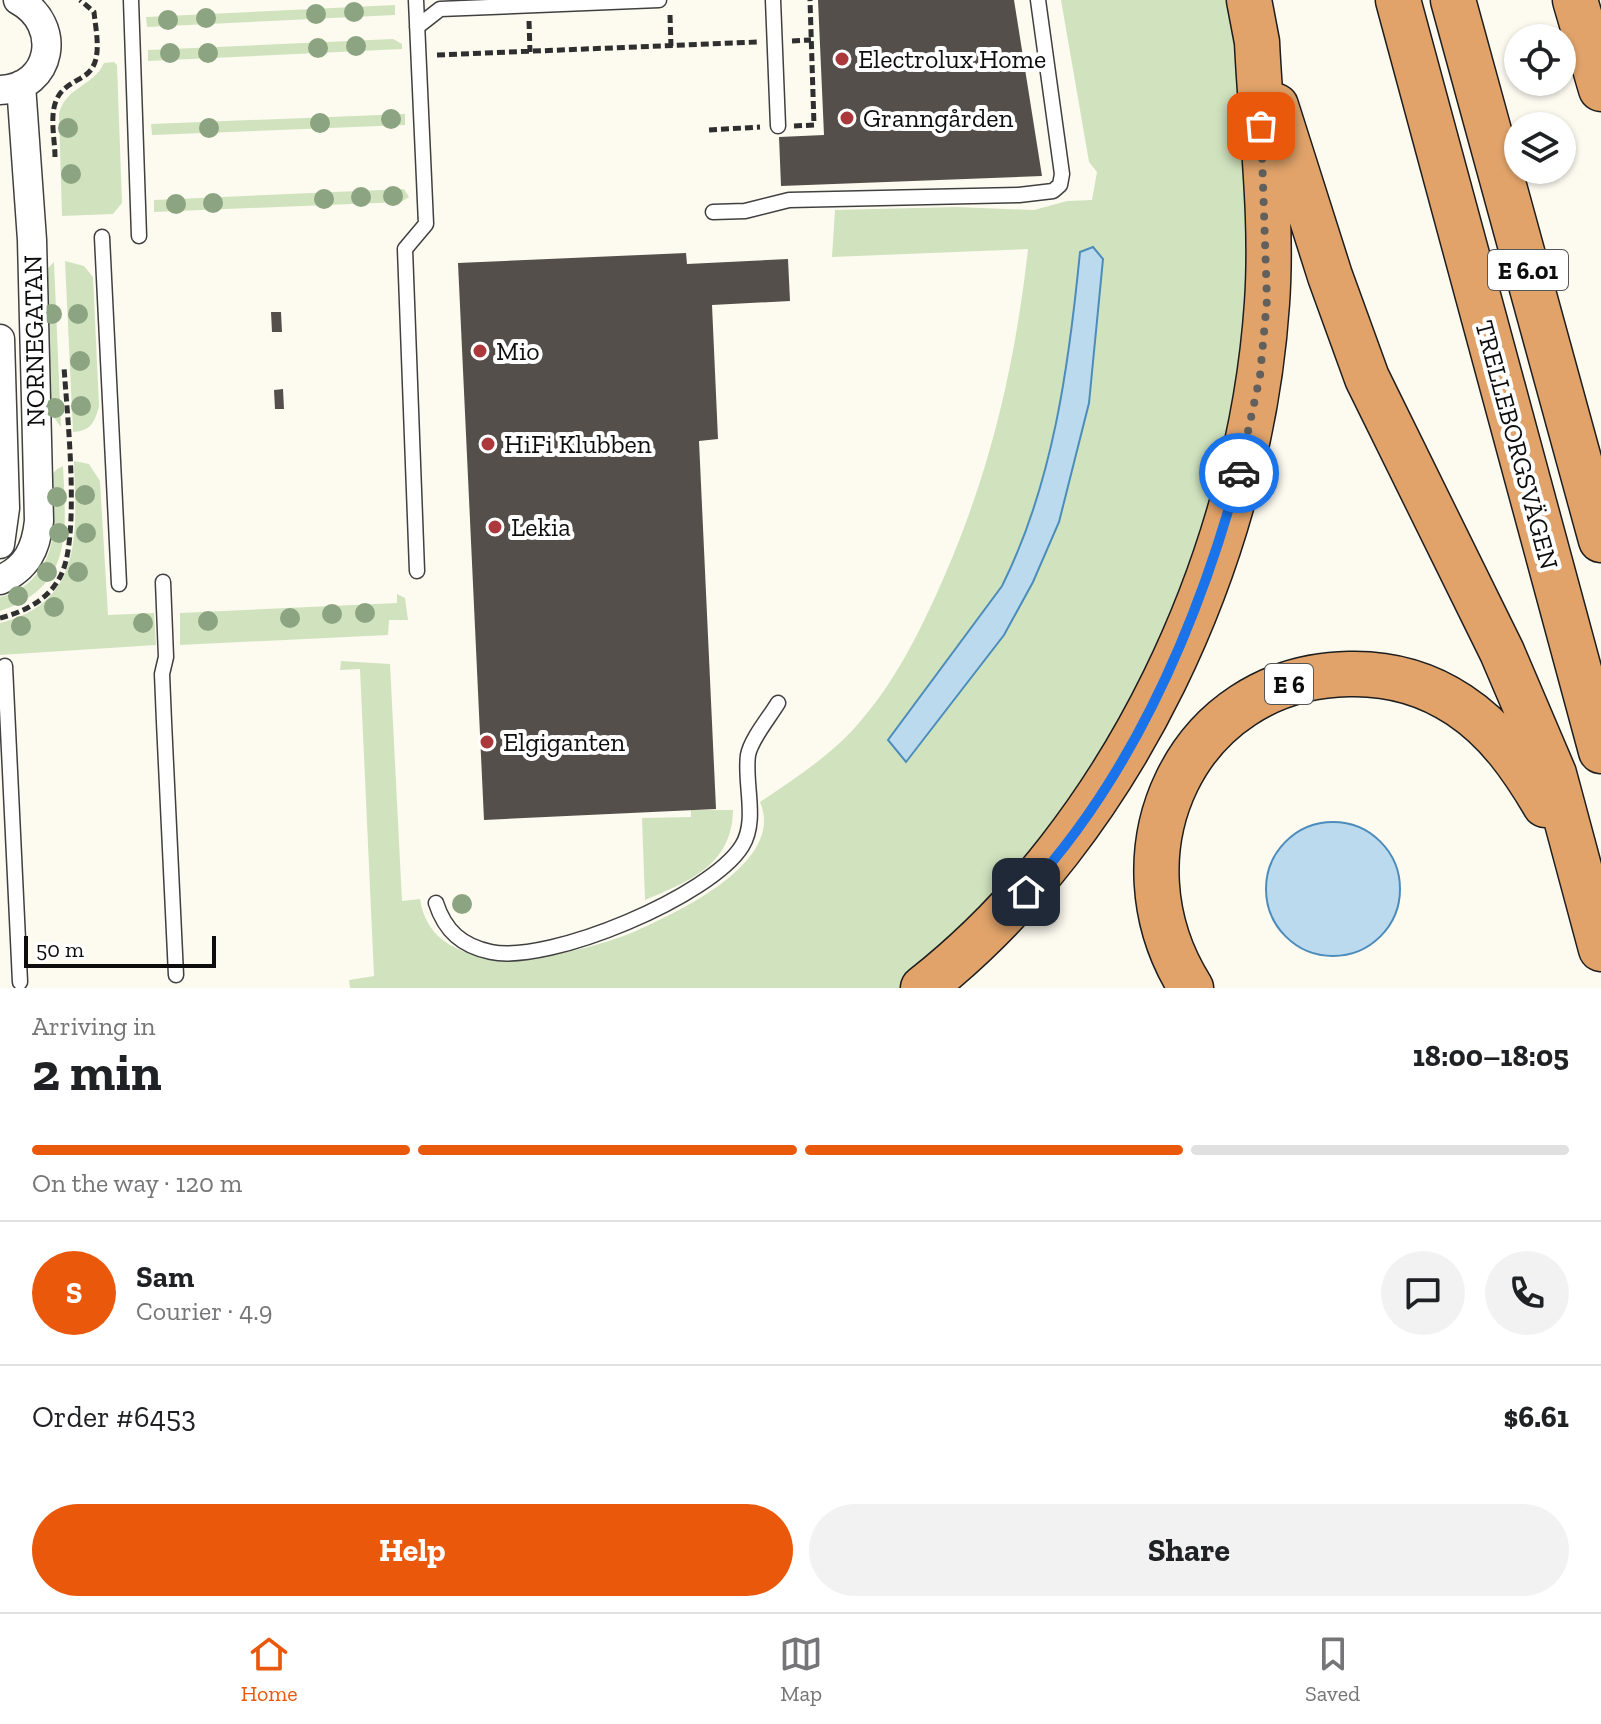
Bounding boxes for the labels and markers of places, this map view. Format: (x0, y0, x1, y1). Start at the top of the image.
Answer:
place label: Electrolux Home (858, 43, 1046, 75)
marker: Electrolux Home (833, 50, 851, 68)
pin (1227, 92, 1295, 160)
place label: Granngården (863, 102, 1013, 134)
marker: Granngården (838, 109, 856, 127)
place label: Mio (496, 335, 540, 367)
marker: Mio (471, 342, 489, 360)
place label: HiFi Klubben (504, 428, 652, 460)
marker: HiFi Klubben (479, 435, 497, 453)
place label: Lekia (511, 511, 571, 543)
marker: Lekia (486, 518, 504, 536)
place label: Elgiganten (503, 726, 625, 758)
marker: Elgiganten (478, 733, 496, 751)
pin (992, 858, 1060, 926)

